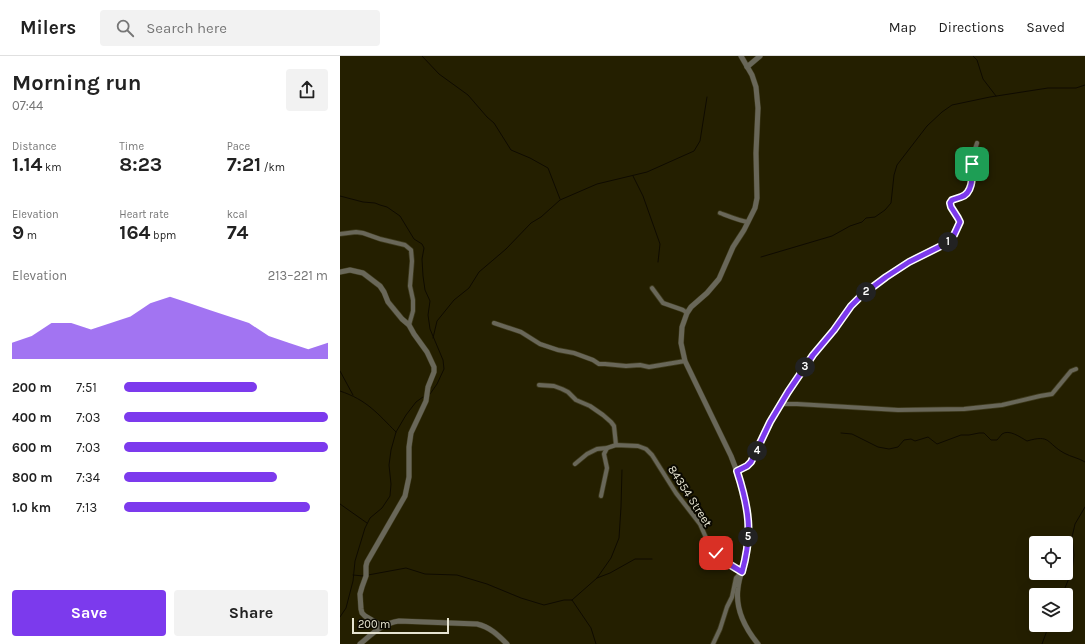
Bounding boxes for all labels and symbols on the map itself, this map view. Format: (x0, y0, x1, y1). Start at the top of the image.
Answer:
pin (955, 147, 989, 181)
pin: 1 (938, 232, 958, 252)
pin: 2 (856, 282, 876, 302)
pin: 3 (795, 357, 815, 377)
pin: 4 (747, 441, 767, 461)
street label: 84354 Street (665, 463, 715, 530)
pin: 5 (738, 527, 758, 547)
pin (699, 536, 733, 570)
scale bar (352, 616, 449, 635)

